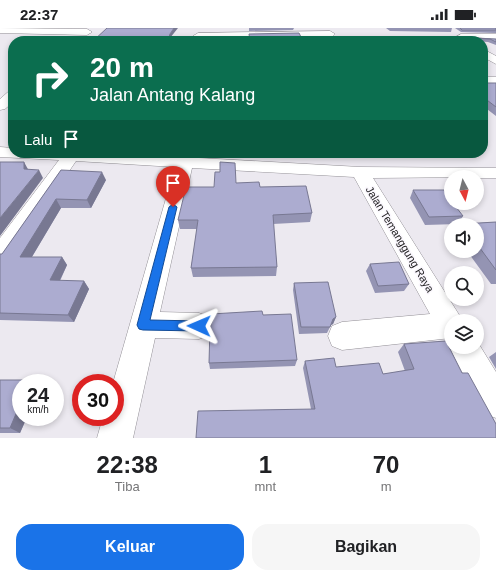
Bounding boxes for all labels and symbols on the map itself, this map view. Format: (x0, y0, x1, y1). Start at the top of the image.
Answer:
pin (156, 166, 190, 207)
north arrow (444, 170, 484, 210)
street label: Jalan Temanggung Raya (364, 184, 437, 295)
position arrow (178, 305, 220, 347)
speed limit sign: 30 (72, 374, 124, 426)

